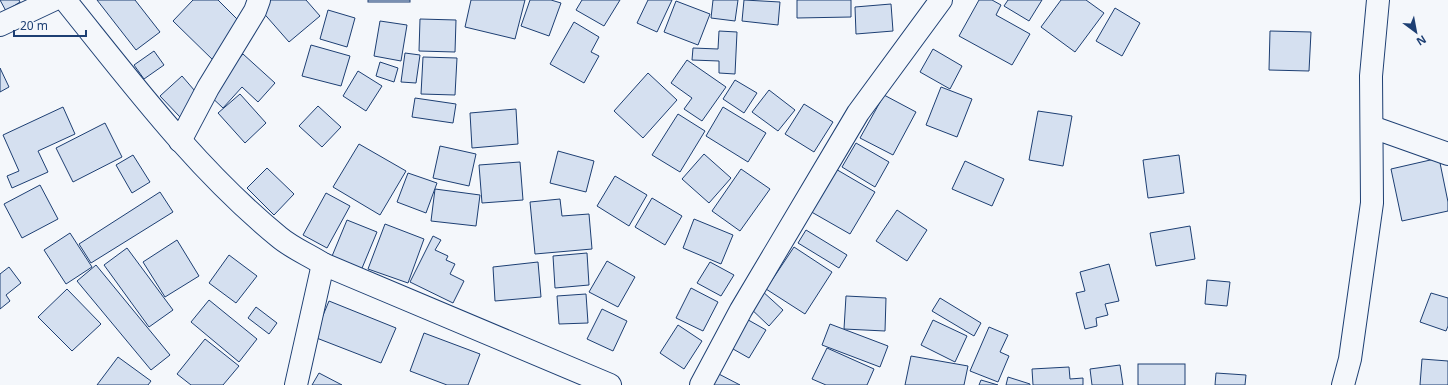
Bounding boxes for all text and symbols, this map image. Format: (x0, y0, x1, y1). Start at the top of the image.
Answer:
scale bar (14, 12, 86, 38)
north arrow (1396, 12, 1436, 52)
text: 20 m (20, 17, 48, 34)
text: N (1414, 32, 1429, 50)

